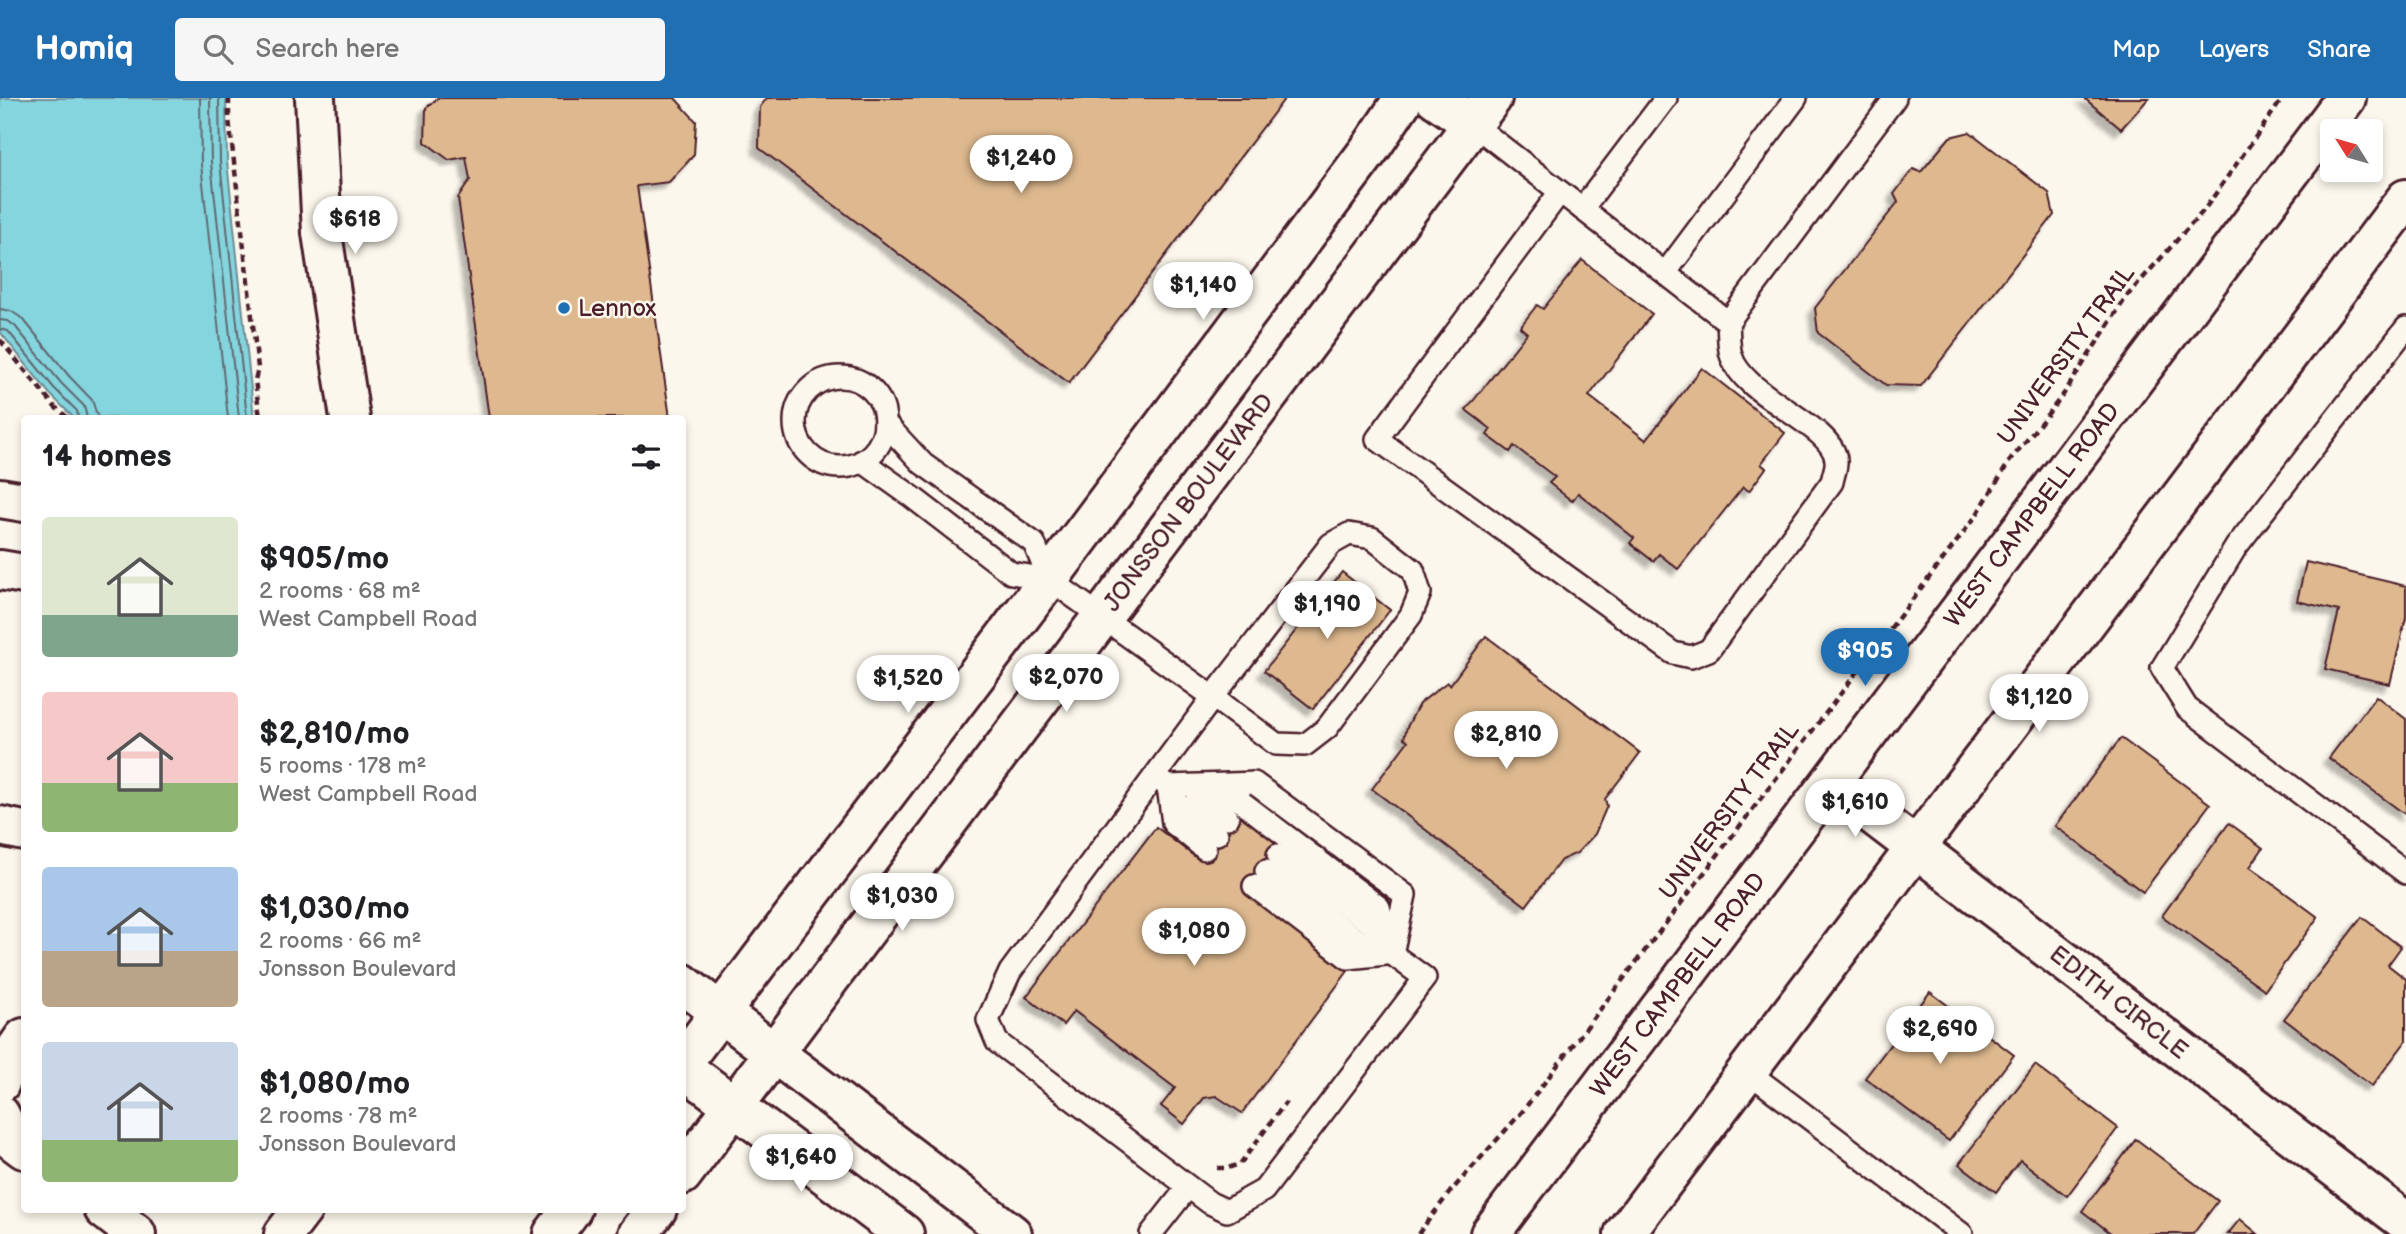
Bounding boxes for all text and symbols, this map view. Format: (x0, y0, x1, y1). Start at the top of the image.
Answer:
search box (175, 18, 665, 81)
text: Homiq (35, 29, 133, 69)
icon: search (199, 30, 237, 68)
text: Search here (255, 34, 400, 65)
text: Map (2112, 35, 2160, 64)
text: Layers (2198, 35, 2269, 64)
text: Share (2307, 35, 2371, 64)
north arrow (2320, 119, 2384, 182)
map controls (2320, 119, 2383, 182)
pin: $1,240 (964, 136, 1078, 195)
text: $1,240 (986, 144, 1056, 172)
pin: $618 (314, 197, 396, 256)
text: $618 (329, 205, 381, 233)
street label: UNIVERSITY TRAIL (1991, 260, 2141, 450)
pin: $1,140 (1146, 262, 1260, 322)
text: $1,140 (1169, 271, 1237, 299)
place label: Lennox (578, 294, 656, 323)
marker: Lennox (556, 300, 572, 316)
street label: JONSSON BOULEVARD (1097, 388, 1279, 616)
street label: WEST CAMPBELL ROAD (1938, 397, 2126, 633)
icon: filters (627, 438, 665, 476)
text: 14 homes (42, 439, 171, 475)
text: $905/mo (259, 541, 389, 577)
icon: home (98, 545, 182, 629)
text: 2 rooms · 68 m² (259, 577, 421, 605)
pin: $1,190 (1270, 582, 1384, 641)
text: $1,190 (1293, 590, 1361, 618)
text: West Campbell Road (259, 605, 477, 633)
pin: $905 (1824, 628, 1906, 688)
text: $905 (1837, 637, 1893, 665)
pin: $2,070 (1009, 654, 1123, 714)
pin: $1,520 (851, 656, 965, 715)
text: $2,070 (1028, 663, 1104, 691)
text: $1,520 (873, 664, 943, 692)
pin: $1,120 (1982, 674, 2096, 734)
text: $1,120 (2005, 683, 2073, 711)
pin: $2,810 (1449, 712, 1563, 771)
text: $2,810/mo (259, 716, 409, 752)
street label: UNIVERSITY TRAIL (1653, 717, 1805, 905)
icon: home (98, 720, 182, 804)
text: $2,810 (1470, 720, 1542, 748)
text: 5 rooms · 178 m² (259, 752, 427, 780)
text: West Campbell Road (259, 780, 477, 808)
pin: $1,610 (1798, 780, 1912, 839)
text: $1,610 (1821, 788, 1889, 816)
street label: WEST CAMPBELL ROAD (1584, 867, 1772, 1103)
pin: $1,030 (845, 874, 959, 933)
text: $1,030 (866, 882, 938, 910)
text: $1,030/mo (259, 891, 410, 927)
icon: home (98, 895, 182, 979)
pin: $1,080 (1137, 908, 1251, 968)
text: $1,080 (1158, 917, 1230, 945)
text: 2 rooms · 66 m² (259, 927, 421, 955)
street label: EDITH CIRCLE (2044, 939, 2194, 1065)
text: Jonsson Boulevard (259, 955, 456, 983)
pin: $2,690 (1883, 1006, 1997, 1066)
text: $2,690 (1902, 1015, 1978, 1043)
text: $1,080/mo (259, 1066, 410, 1102)
icon: home (98, 1070, 182, 1154)
text: 2 rooms · 78 m² (259, 1102, 417, 1130)
text: Jonsson Boulevard (259, 1130, 456, 1158)
pin: $1,640 (744, 1134, 858, 1194)
text: $1,640 (765, 1143, 837, 1171)

